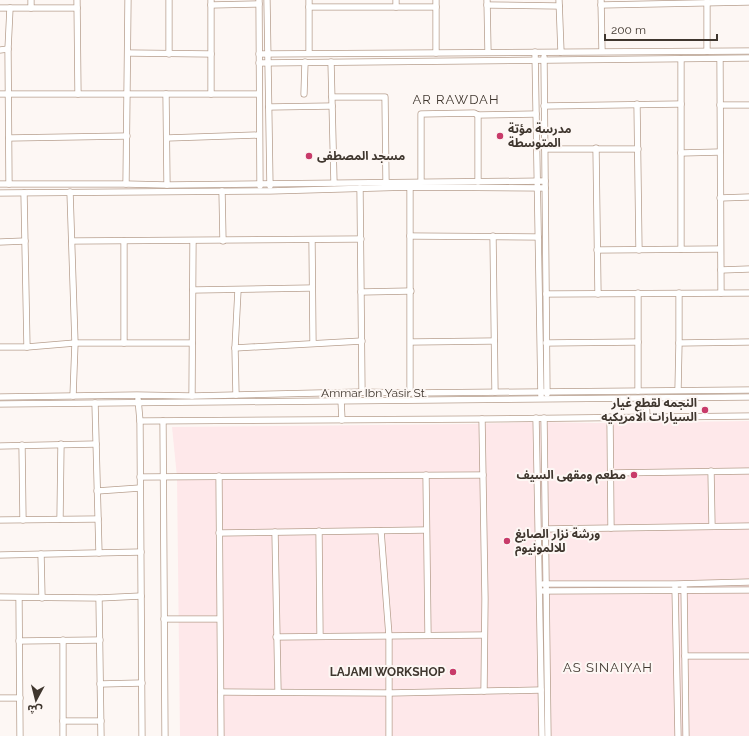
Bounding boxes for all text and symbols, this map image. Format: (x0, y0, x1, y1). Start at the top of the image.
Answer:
scale bar (605, 16, 717, 42)
text: 200 m (611, 23, 646, 37)
district label: AR RAWDAH (412, 92, 500, 107)
place label: مدرسة مؤتة المتوسطة (508, 122, 572, 150)
marker: مدرسة مؤتة المتوسطة (495, 131, 505, 141)
place label: مسجد المصطفى (317, 149, 405, 163)
marker: مسجد المصطفى (304, 151, 314, 161)
street label: Ammar Ibn Yasir St. (321, 386, 427, 400)
place label: النجمه لقطع غيار السيارات الامريكيه (601, 396, 697, 424)
marker: النجمه لقطع غيار السيارات الامريكيه (700, 405, 710, 415)
place label: مطعم ومقهى السيف (516, 468, 626, 484)
marker: مطعم ومقهى السيف (629, 470, 639, 480)
place label: ورشة نزار الصايغ للالمونيوم (515, 527, 600, 557)
marker: ورشة نزار الصايغ للالمونيوم (502, 536, 512, 546)
district label: AS SINAIYAH (563, 660, 653, 675)
place label: LAJAMI WORKSHOP (330, 665, 446, 679)
marker: LAJAMI WORKSHOP (448, 667, 458, 677)
north arrow (16, 680, 56, 720)
text: ش (27, 702, 43, 717)

